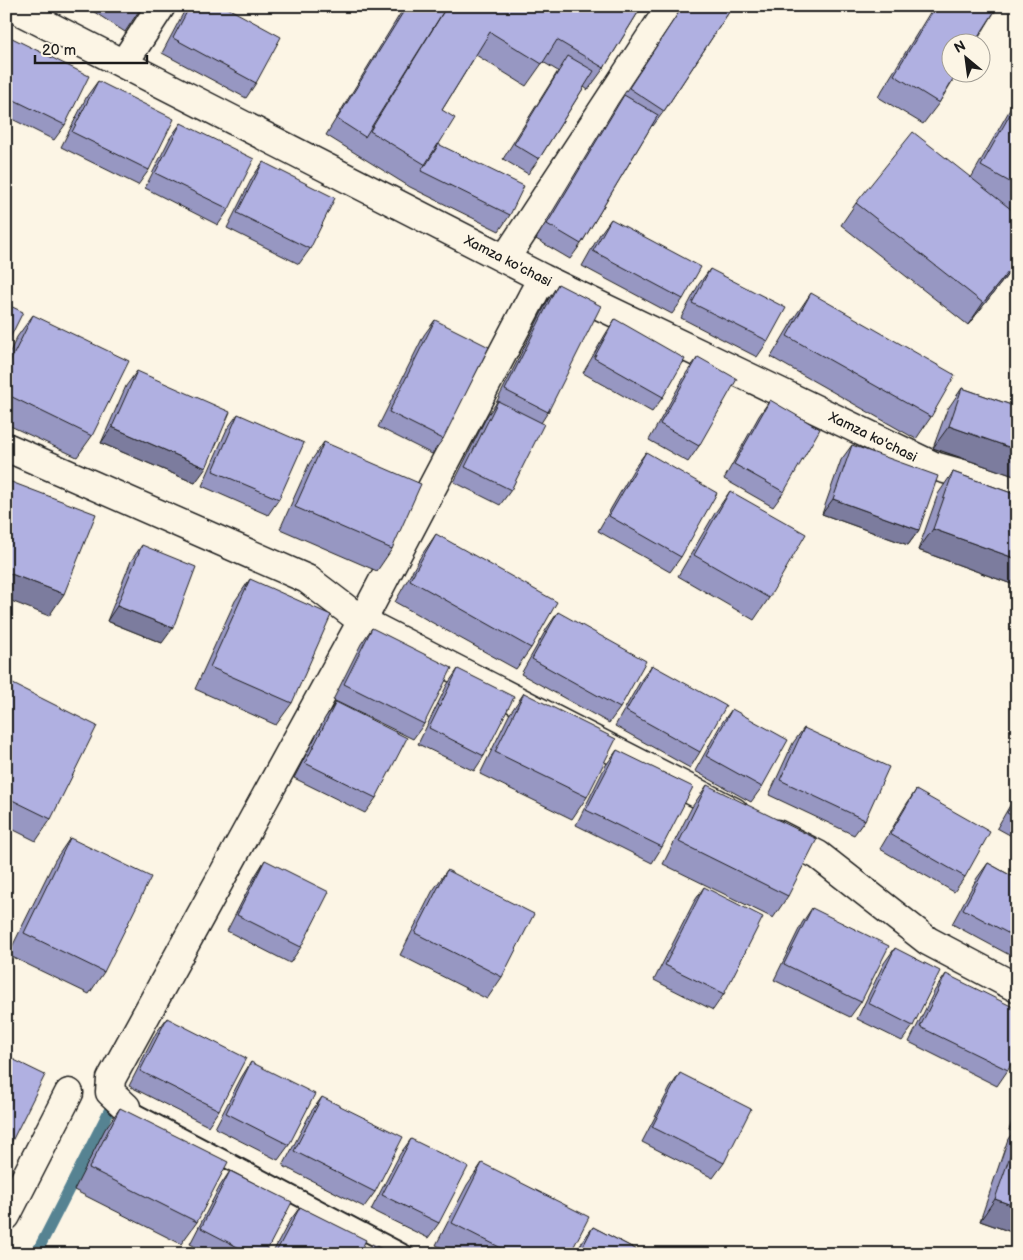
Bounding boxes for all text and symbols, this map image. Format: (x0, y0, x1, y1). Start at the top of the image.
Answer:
scale bar (35, 32, 148, 64)
north arrow (940, 32, 990, 82)
text: N (951, 37, 969, 57)
text: 20 m (42, 41, 76, 60)
street label: Xamza ko'chasi (460, 231, 555, 290)
street label: Xamza ko'chasi (825, 408, 920, 466)

